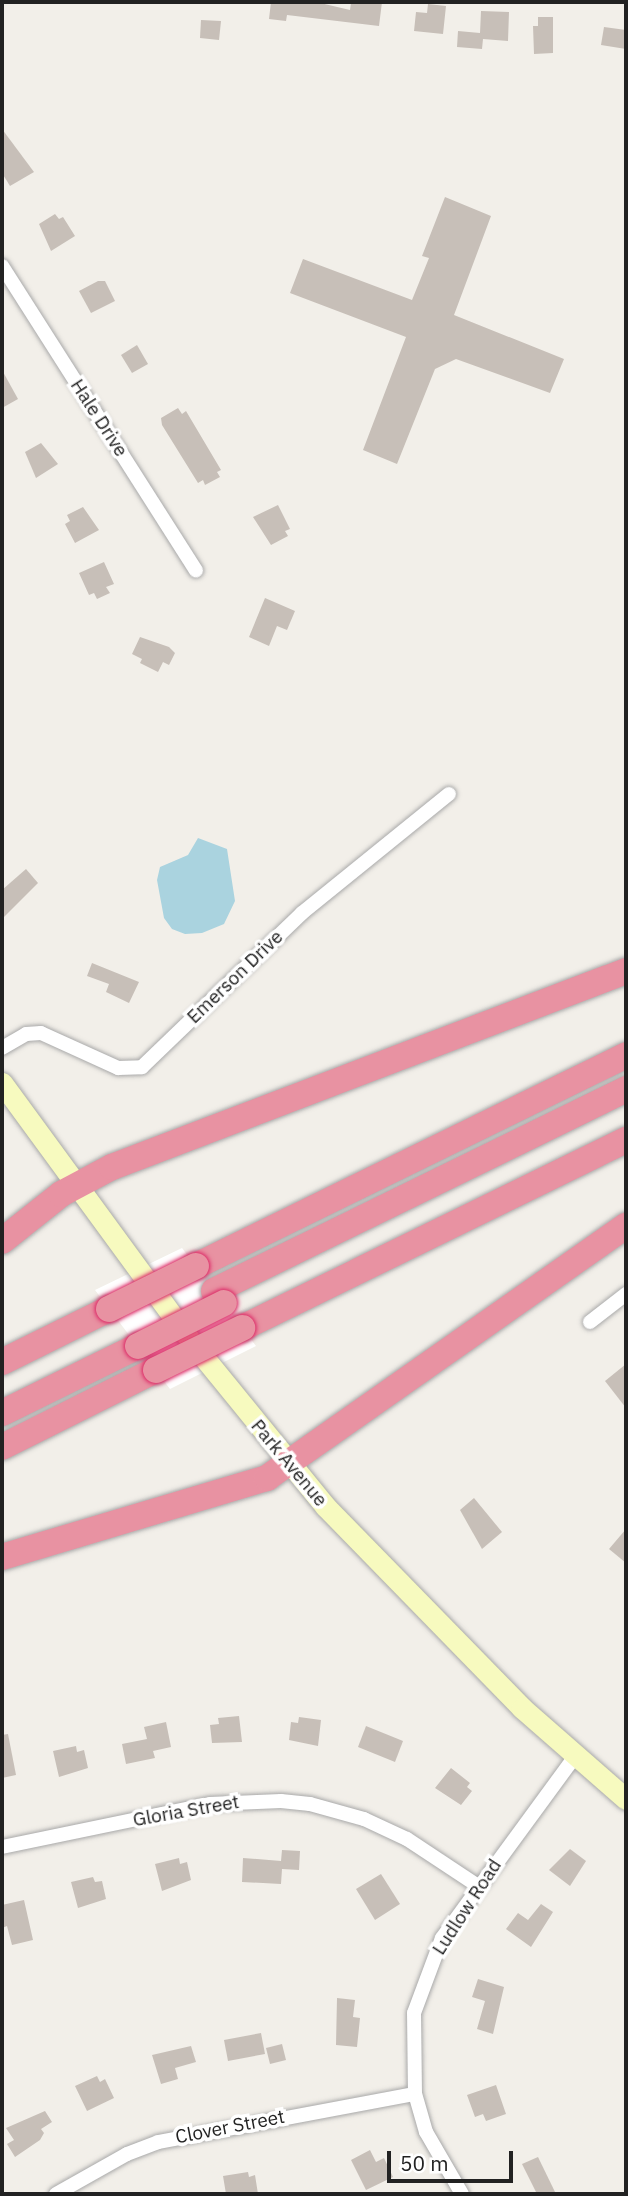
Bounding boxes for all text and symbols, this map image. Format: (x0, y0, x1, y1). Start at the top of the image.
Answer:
street label: Hale Drive (66, 375, 132, 461)
street label: Emerson Drive (182, 926, 288, 1028)
street label: Park Avenue (246, 1415, 332, 1511)
street label: Gloria Street (131, 1790, 241, 1832)
street label: Ludlow Road (428, 1855, 506, 1959)
street label: Clover Street (174, 2105, 286, 2149)
scale bar (390, 2136, 516, 2180)
text: 50 m (400, 2149, 449, 2177)

